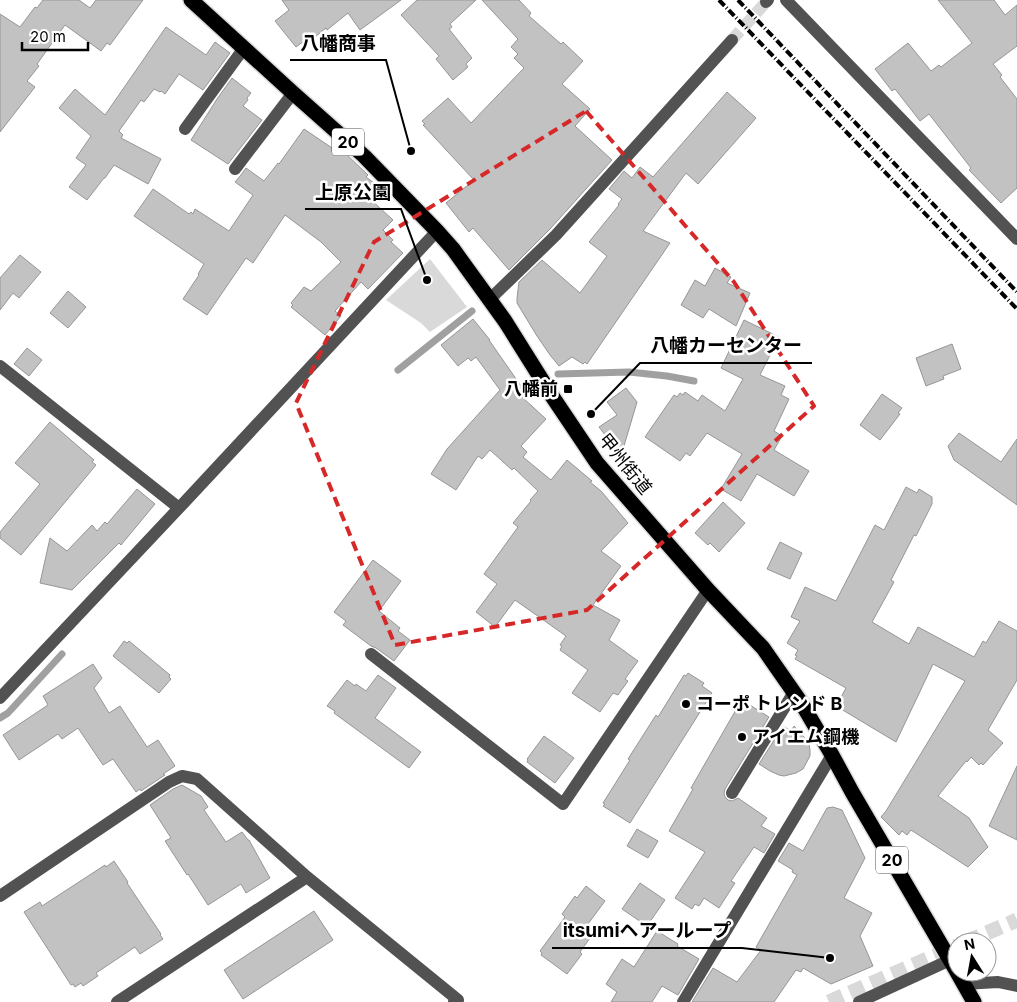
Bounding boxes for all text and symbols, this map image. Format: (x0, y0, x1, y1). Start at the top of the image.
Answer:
scale bar (22, 20, 89, 52)
callout: 八幡商事 (290, 26, 386, 60)
text: 20 m (30, 27, 66, 46)
text: 八幡商事 (300, 32, 376, 55)
road number: 20 (332, 128, 364, 156)
callout: 上原公園 (305, 175, 401, 209)
text: 上原公園 (315, 181, 391, 204)
callout: 八幡カーセンター (640, 329, 812, 363)
text: 八幡カーセンター (650, 334, 802, 357)
place label: 八幡前 (504, 378, 558, 399)
marker: 八幡前 (562, 383, 574, 395)
street label: 甲州街道 (595, 429, 656, 498)
place label: コーポ トレンド B (696, 693, 843, 714)
marker: コーポ トレンド B (680, 698, 692, 710)
place label: アイエム鋼機 (752, 726, 860, 747)
marker: アイエム鋼機 (736, 731, 748, 743)
road number: 20 (876, 846, 908, 874)
callout: itsumiヘアーループ (552, 914, 742, 948)
text: itsumiヘアーループ (563, 919, 731, 942)
north arrow (947, 932, 997, 982)
text: N (963, 934, 976, 953)

